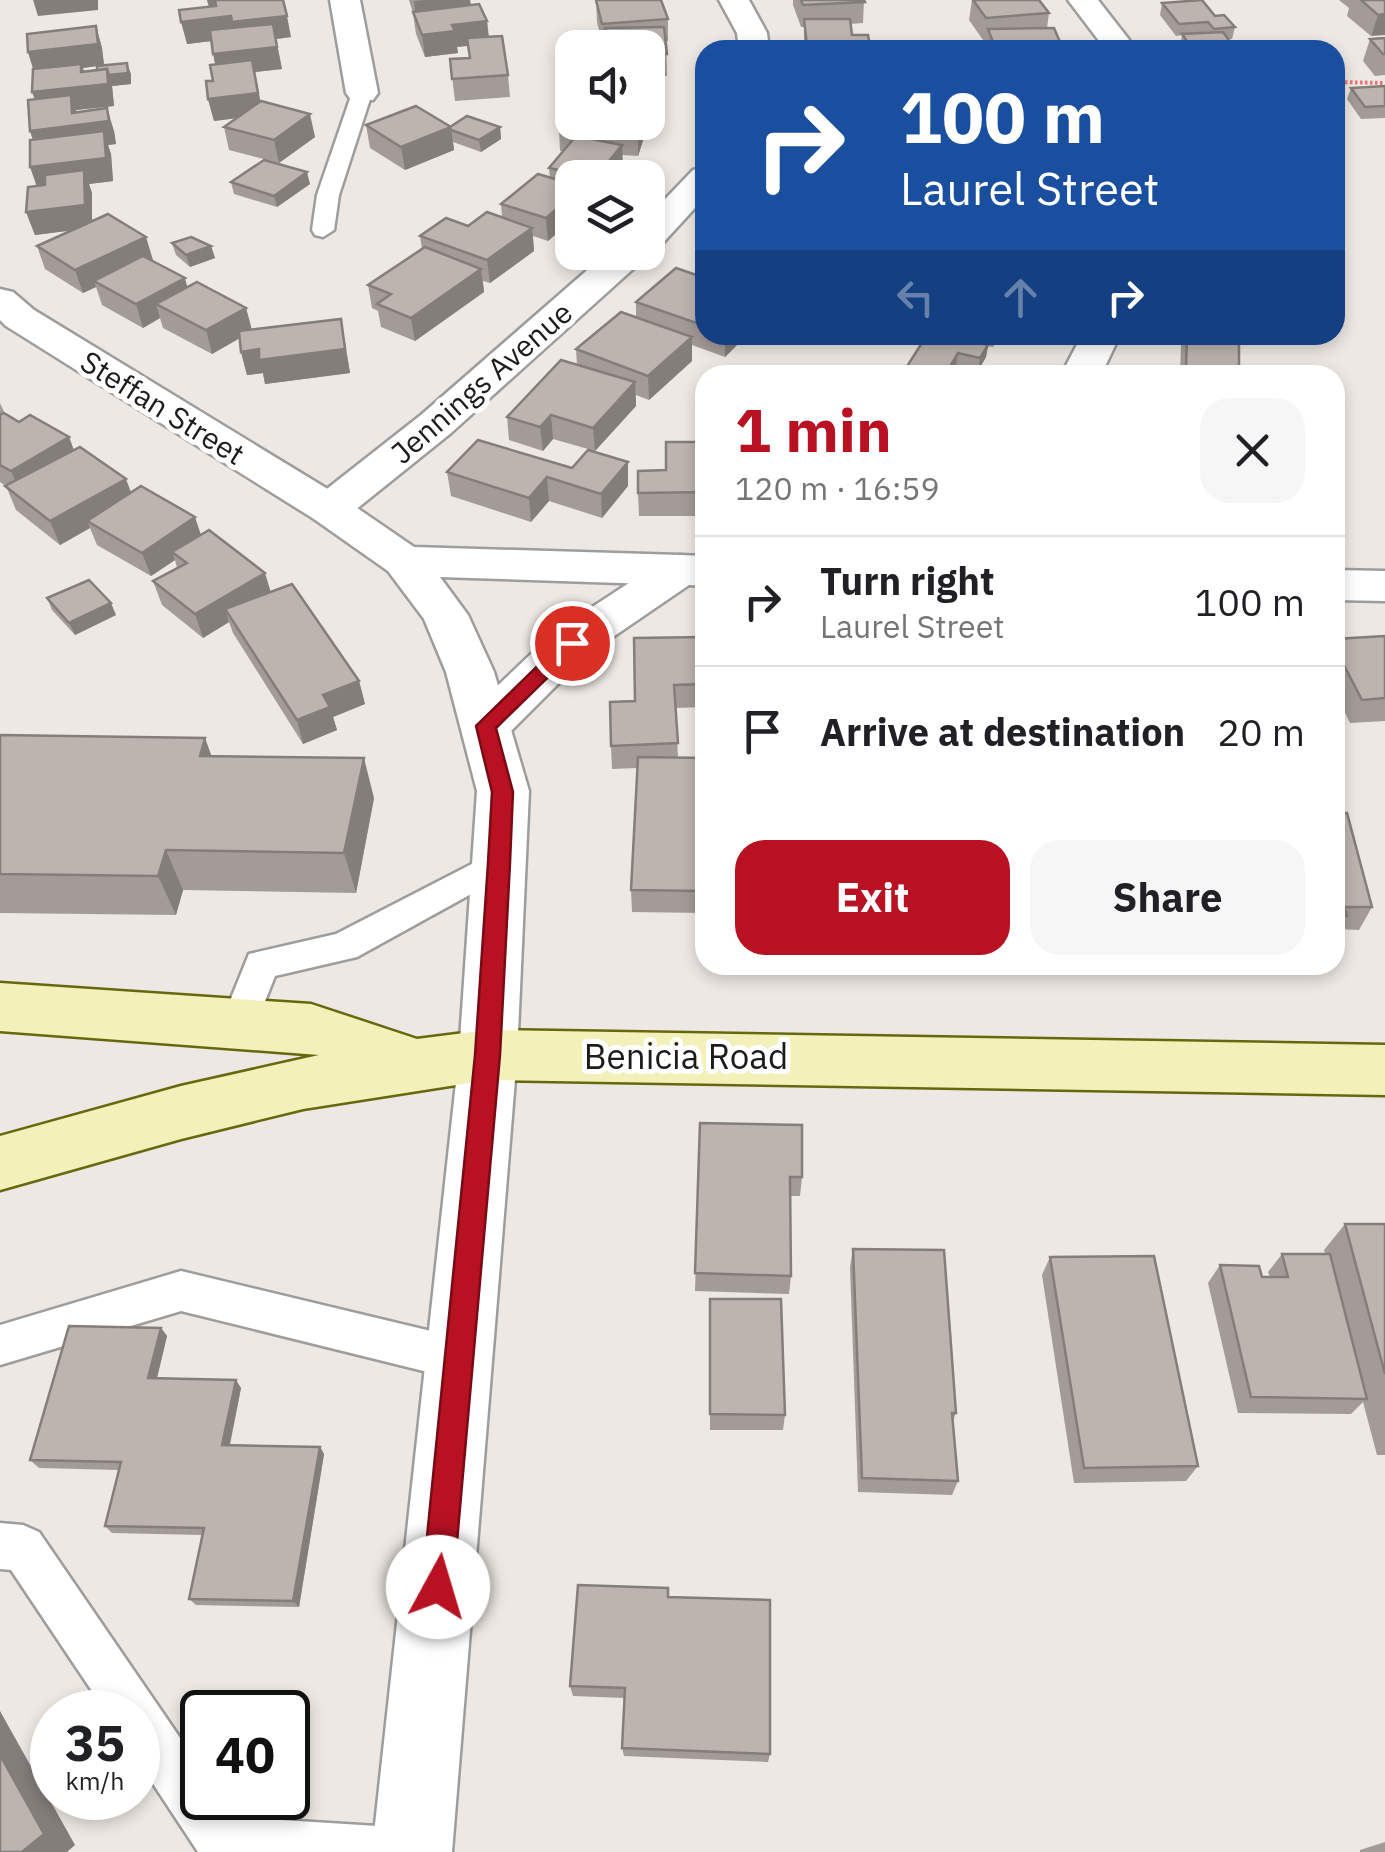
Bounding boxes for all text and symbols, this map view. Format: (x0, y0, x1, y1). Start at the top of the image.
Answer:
map controls (555, 30, 665, 270)
button: sound (555, 30, 665, 140)
text: 100 m (900, 71, 1105, 162)
icon: right (735, 80, 865, 210)
text: Laurel Street (900, 159, 1159, 217)
button: layers (555, 160, 665, 270)
icon: left (888, 270, 943, 325)
icon: ahead (993, 270, 1048, 325)
icon: right (1098, 270, 1153, 325)
street label: Jennings Avenue (382, 292, 580, 472)
street label: Steffan Street (74, 341, 252, 473)
text: 1 min (735, 390, 892, 469)
button: close (1200, 398, 1305, 503)
text: 120 m · 16:59 (735, 467, 940, 509)
text: Turn right (820, 556, 995, 605)
icon: right (735, 574, 790, 629)
text: 100 m (1194, 577, 1305, 626)
pin (530, 601, 615, 686)
text: Laurel Street (820, 605, 1004, 647)
icon: arrive (545, 616, 600, 671)
icon: arrive (735, 704, 790, 759)
text: Arrive at destination (820, 707, 1185, 756)
text: 20 m (1217, 707, 1305, 756)
button: Exit (735, 840, 1010, 955)
button: Share (1030, 840, 1305, 955)
street label: Benicia Road (584, 1033, 788, 1079)
position arrow (386, 1535, 490, 1639)
speed limit sign: 40 (180, 1690, 310, 1820)
text: 35 (65, 1710, 125, 1775)
text: km/h (66, 1764, 124, 1797)

